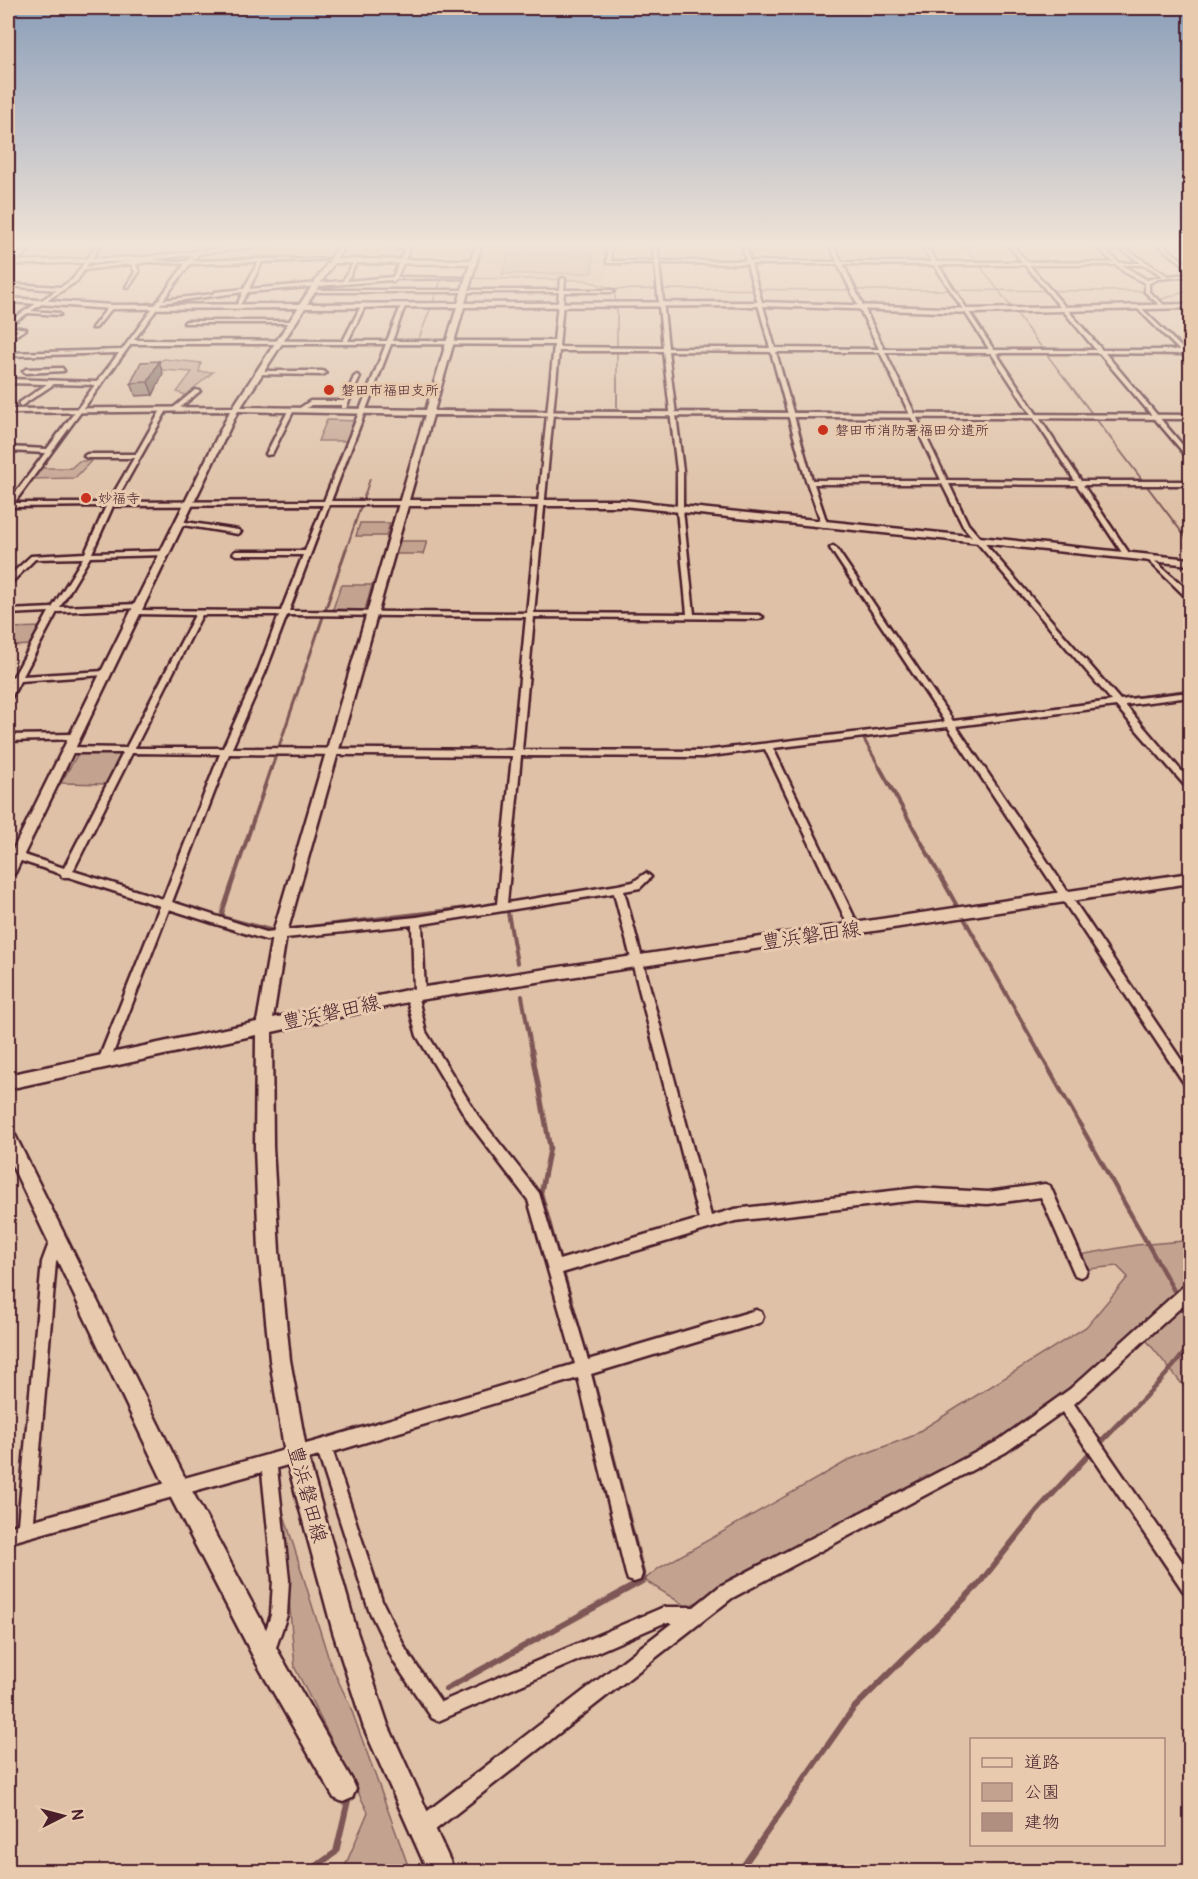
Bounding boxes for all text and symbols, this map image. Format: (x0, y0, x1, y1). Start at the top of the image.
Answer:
place label: 磐田市福田支所 (341, 382, 439, 399)
marker: 磐田市福田支所 (322, 383, 336, 397)
place label: 磐田市消防署福田分遣所 (835, 422, 989, 439)
marker: 磐田市消防署福田分遣所 (816, 423, 830, 437)
place label: 妙福寺 (98, 490, 140, 507)
marker: 妙福寺 (79, 491, 93, 505)
street label: 豊浜磐田線 (760, 916, 862, 955)
street label: 豊浜磐田線 (280, 990, 383, 1035)
street label: 豊浜磐田線 (283, 1443, 333, 1546)
legend (970, 1738, 1165, 1846)
text: 道路 (1024, 1751, 1060, 1774)
text: 公園 (1024, 1781, 1060, 1804)
north arrow (33, 1786, 93, 1846)
text: N (66, 1808, 87, 1821)
text: 建物 (1024, 1811, 1060, 1834)

